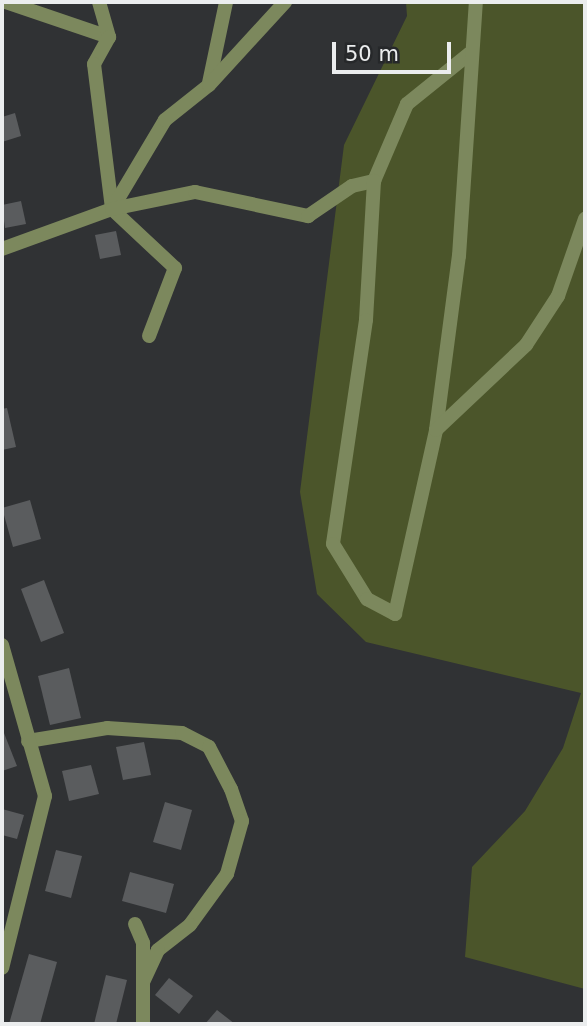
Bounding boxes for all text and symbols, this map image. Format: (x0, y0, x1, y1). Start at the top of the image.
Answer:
scale bar (335, 28, 454, 72)
text: 50 m (345, 42, 399, 66)

